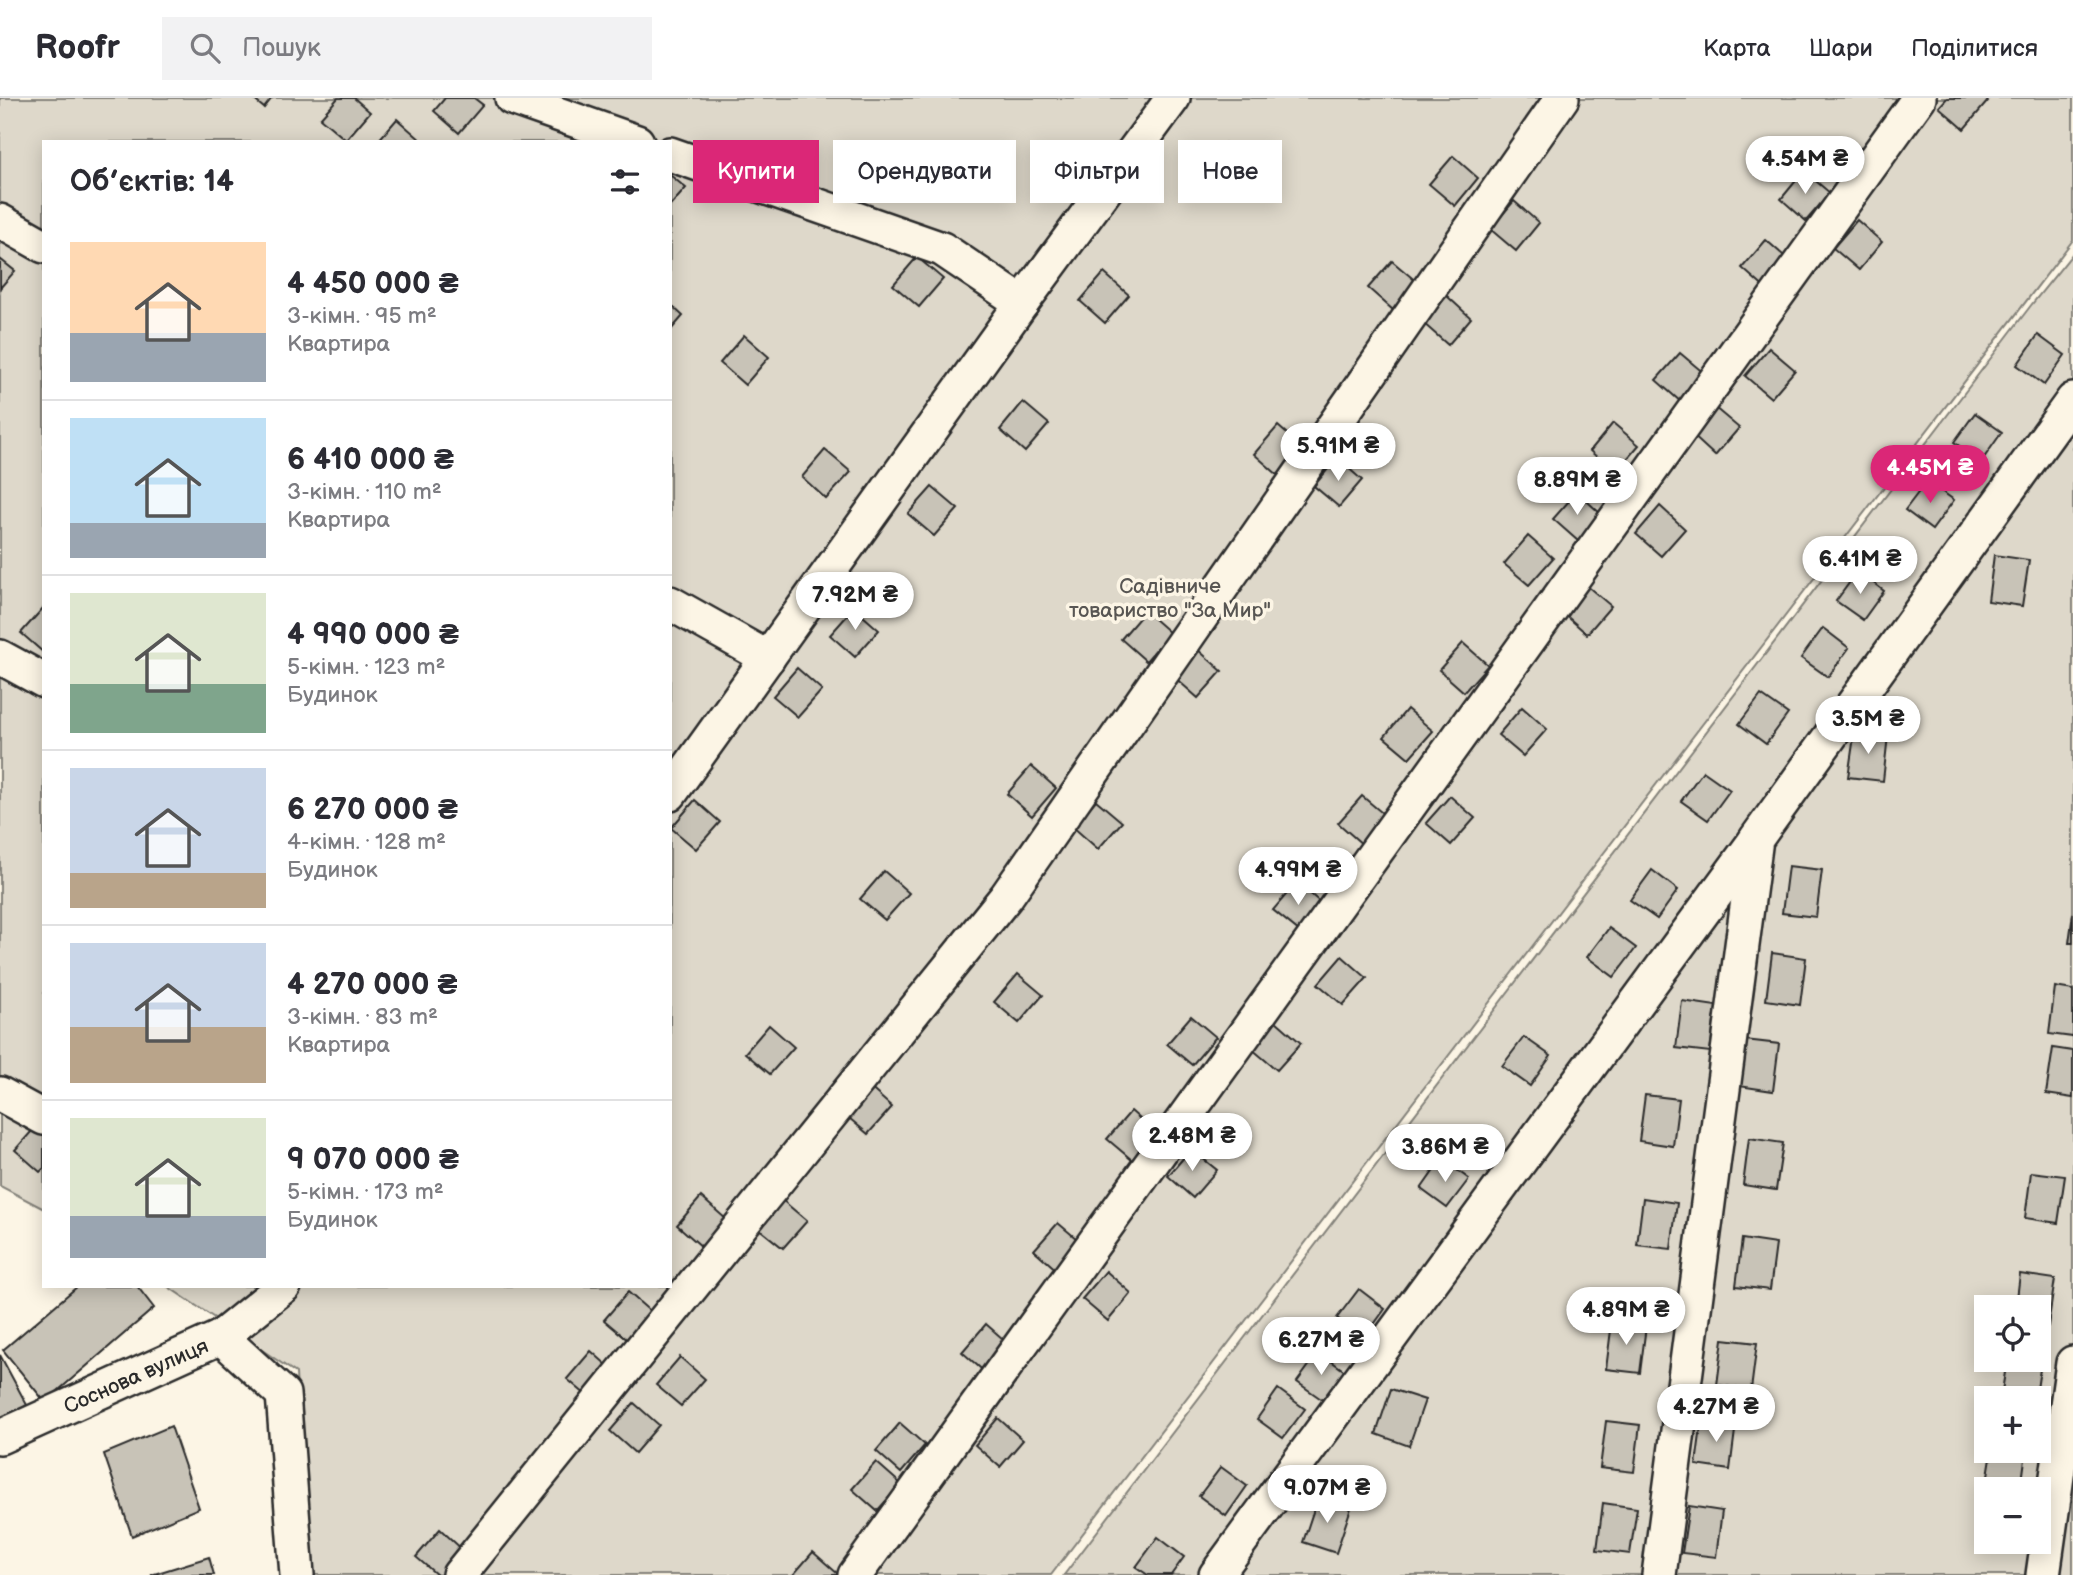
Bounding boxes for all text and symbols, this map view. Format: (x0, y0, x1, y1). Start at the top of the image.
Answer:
search box (162, 17, 652, 80)
text: Roofr (35, 28, 120, 68)
icon: search (186, 29, 224, 67)
text: Пошук (242, 33, 321, 64)
text: Карта (1703, 34, 1771, 63)
text: Шари (1809, 34, 1873, 63)
text: Поділитися (1911, 34, 2038, 63)
pin: 4.54M ₴ (1740, 136, 1870, 196)
chip: Купити (693, 140, 819, 203)
chip: Орендувати (833, 140, 1016, 203)
chip: Фільтри (1030, 140, 1164, 203)
chip: Нове (1178, 140, 1282, 203)
text: 4.54M ₴ (1762, 145, 1848, 173)
icon: filters (606, 163, 644, 201)
text: Об’єктів: 14 (70, 164, 234, 200)
text: 4 450 000 ₴ (287, 266, 459, 302)
icon: home (126, 270, 210, 354)
text: 3-кімн. · 95 m² (287, 302, 437, 330)
text: Квартира (287, 330, 390, 358)
pin: 5.91M ₴ (1273, 424, 1403, 483)
text: 5.91M ₴ (1297, 432, 1379, 460)
text: 6 410 000 ₴ (287, 442, 454, 478)
icon: home (126, 446, 210, 530)
pin: 4.45M ₴ (1865, 446, 1995, 505)
text: 4.45M ₴ (1887, 454, 1973, 482)
pin: 8.89M ₴ (1512, 458, 1642, 517)
text: 8.89M ₴ (1533, 466, 1621, 494)
text: 3-кімн. · 110 m² (287, 478, 442, 506)
text: Квартира (287, 506, 390, 534)
pin: 6.41M ₴ (1795, 536, 1925, 596)
text: 6.41M ₴ (1818, 545, 1902, 573)
pin: 7.92M ₴ (790, 573, 920, 632)
park label: Садівниче товариство "За Мир" (1069, 574, 1271, 623)
text: 7.92M ₴ (812, 581, 898, 609)
text: 4 990 000 ₴ (287, 617, 459, 653)
icon: home (126, 621, 210, 705)
text: 5-кімн. · 123 m² (287, 653, 445, 681)
text: Будинок (287, 681, 378, 709)
pin: 3.5M ₴ (1811, 696, 1925, 756)
text: 3.5M ₴ (1831, 705, 1905, 733)
text: 6 270 000 ₴ (287, 792, 458, 828)
icon: home (126, 796, 210, 880)
text: 4-кімн. · 128 m² (287, 828, 446, 856)
pin: 4.99M ₴ (1233, 848, 1363, 907)
text: Будинок (287, 856, 378, 884)
text: 4.99M ₴ (1255, 856, 1341, 884)
text: 4 270 000 ₴ (287, 967, 458, 1003)
icon: home (126, 971, 210, 1055)
text: 3-кімн. · 83 m² (287, 1003, 438, 1031)
text: Квартира (287, 1031, 390, 1059)
pin: 2.48M ₴ (1127, 1114, 1257, 1173)
text: 2.48M ₴ (1148, 1122, 1236, 1150)
pin: 3.86M ₴ (1380, 1124, 1510, 1184)
text: 3.86M ₴ (1401, 1133, 1489, 1161)
text: 9 070 000 ₴ (287, 1142, 459, 1178)
icon: home (126, 1146, 210, 1230)
text: 5-кімн. · 173 m² (287, 1178, 444, 1206)
text: Будинок (287, 1206, 378, 1234)
pin: 4.89M ₴ (1561, 1288, 1691, 1347)
map controls (1974, 1295, 2051, 1554)
button: locate (1974, 1295, 2051, 1372)
text: 4.89M ₴ (1582, 1296, 1670, 1324)
pin: 6.27M ₴ (1256, 1318, 1386, 1377)
text: 6.27M ₴ (1278, 1326, 1364, 1354)
street label: Соснова вулиця (60, 1333, 212, 1420)
pin: 4.27M ₴ (1651, 1384, 1781, 1444)
button: + (1974, 1386, 2051, 1463)
text: 4.27M ₴ (1673, 1393, 1759, 1421)
pin: 9.07M ₴ (1262, 1466, 1392, 1525)
text: 9.07M ₴ (1284, 1474, 1370, 1502)
button: − (1974, 1477, 2051, 1554)

